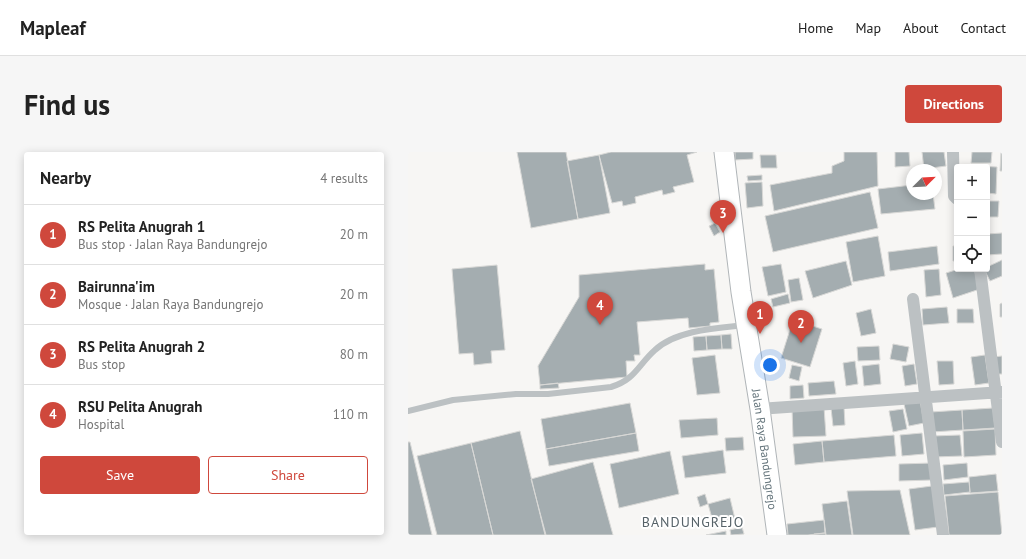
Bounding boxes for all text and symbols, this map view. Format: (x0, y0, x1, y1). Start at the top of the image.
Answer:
text: Mapleaf (20, 16, 86, 40)
text: Home (798, 19, 833, 37)
text: Map (855, 19, 881, 37)
text: About (903, 19, 939, 37)
text: Contact (961, 19, 1006, 37)
button: Directions (905, 85, 1002, 123)
text: Find us (24, 86, 110, 123)
north arrow (906, 164, 942, 200)
map controls (954, 164, 990, 272)
button: + (954, 164, 990, 200)
text: Nearby (40, 167, 91, 189)
text: 4 results (320, 170, 368, 187)
pin: 3 (710, 200, 736, 233)
button: − (954, 200, 990, 236)
text: RS Pelita Anugrah 1 (78, 217, 205, 236)
text: 1 (49, 226, 57, 243)
text: 20 m (340, 226, 368, 243)
text: Bus stop · Jalan Raya Bandungrejo (78, 236, 268, 253)
button: locate (954, 236, 990, 272)
text: Bairunna'im (78, 277, 155, 296)
text: 2 (49, 286, 57, 303)
text: 20 m (340, 286, 368, 303)
pin: 4 (587, 292, 613, 325)
text: Mosque · Jalan Raya Bandungrejo (78, 296, 264, 313)
pin: 1 (747, 301, 773, 334)
pin: 2 (788, 310, 814, 343)
text: RS Pelita Anugrah 2 (78, 337, 205, 356)
text: 3 (49, 346, 57, 363)
text: 80 m (340, 346, 368, 363)
your location (760, 355, 780, 375)
text: Bus stop (78, 356, 125, 373)
street label: Jalan Raya Bandungrejo (749, 387, 781, 510)
text: RSU Pelita Anugrah (78, 397, 202, 416)
text: 4 (49, 406, 57, 423)
text: 110 m (333, 406, 368, 423)
text: Hospital (78, 416, 124, 433)
button: Save (40, 456, 200, 494)
button: Share (208, 456, 368, 494)
district label: BANDUNGREJO (642, 513, 744, 531)

